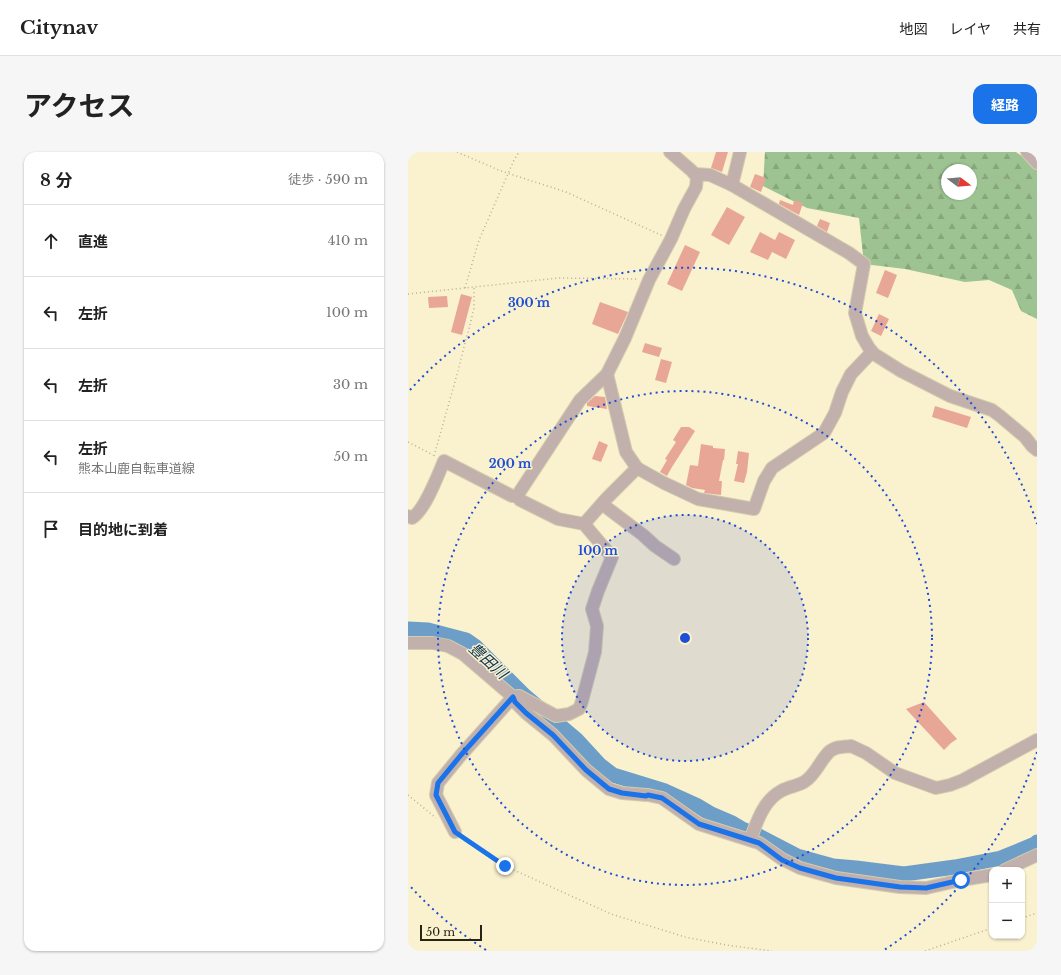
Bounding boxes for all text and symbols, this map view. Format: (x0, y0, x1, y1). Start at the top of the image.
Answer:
text: Citynav (20, 16, 98, 39)
text: 地図 (899, 20, 927, 38)
text: レイヤ (949, 20, 991, 38)
text: 共有 (1013, 20, 1041, 38)
button: 経路 (973, 84, 1037, 124)
text: アクセス (24, 89, 135, 124)
north arrow (941, 164, 977, 200)
text: 8 分 (40, 170, 72, 191)
text: 徒歩 · 590 m (288, 171, 368, 188)
icon: ahead (40, 230, 62, 252)
text: 直進 (78, 232, 108, 251)
text: 410 m (328, 232, 368, 249)
text: 300 m (508, 295, 551, 310)
icon: left (40, 302, 62, 324)
text: 左折 (78, 304, 108, 323)
text: 100 m (326, 304, 368, 321)
icon: left (40, 374, 62, 396)
text: 左折 (78, 376, 108, 395)
text: 30 m (333, 376, 368, 393)
text: 左折 (78, 439, 108, 458)
icon: left (40, 446, 62, 468)
text: 50 m (334, 448, 368, 465)
text: 200 m (489, 456, 532, 471)
text: 熊本山鹿自転車道線 (78, 460, 195, 477)
icon: arrive (40, 518, 62, 540)
text: 目的地に到着 (78, 520, 168, 539)
text: 100 m (578, 543, 619, 558)
centre of rings (678, 631, 692, 645)
water label: 豊田川 (465, 639, 513, 684)
route end (496, 857, 514, 875)
map controls (989, 867, 1025, 939)
button: + (989, 867, 1025, 903)
route start (952, 871, 970, 889)
button: − (989, 903, 1025, 939)
scale bar (420, 923, 482, 942)
text: 50 m (426, 925, 455, 939)

